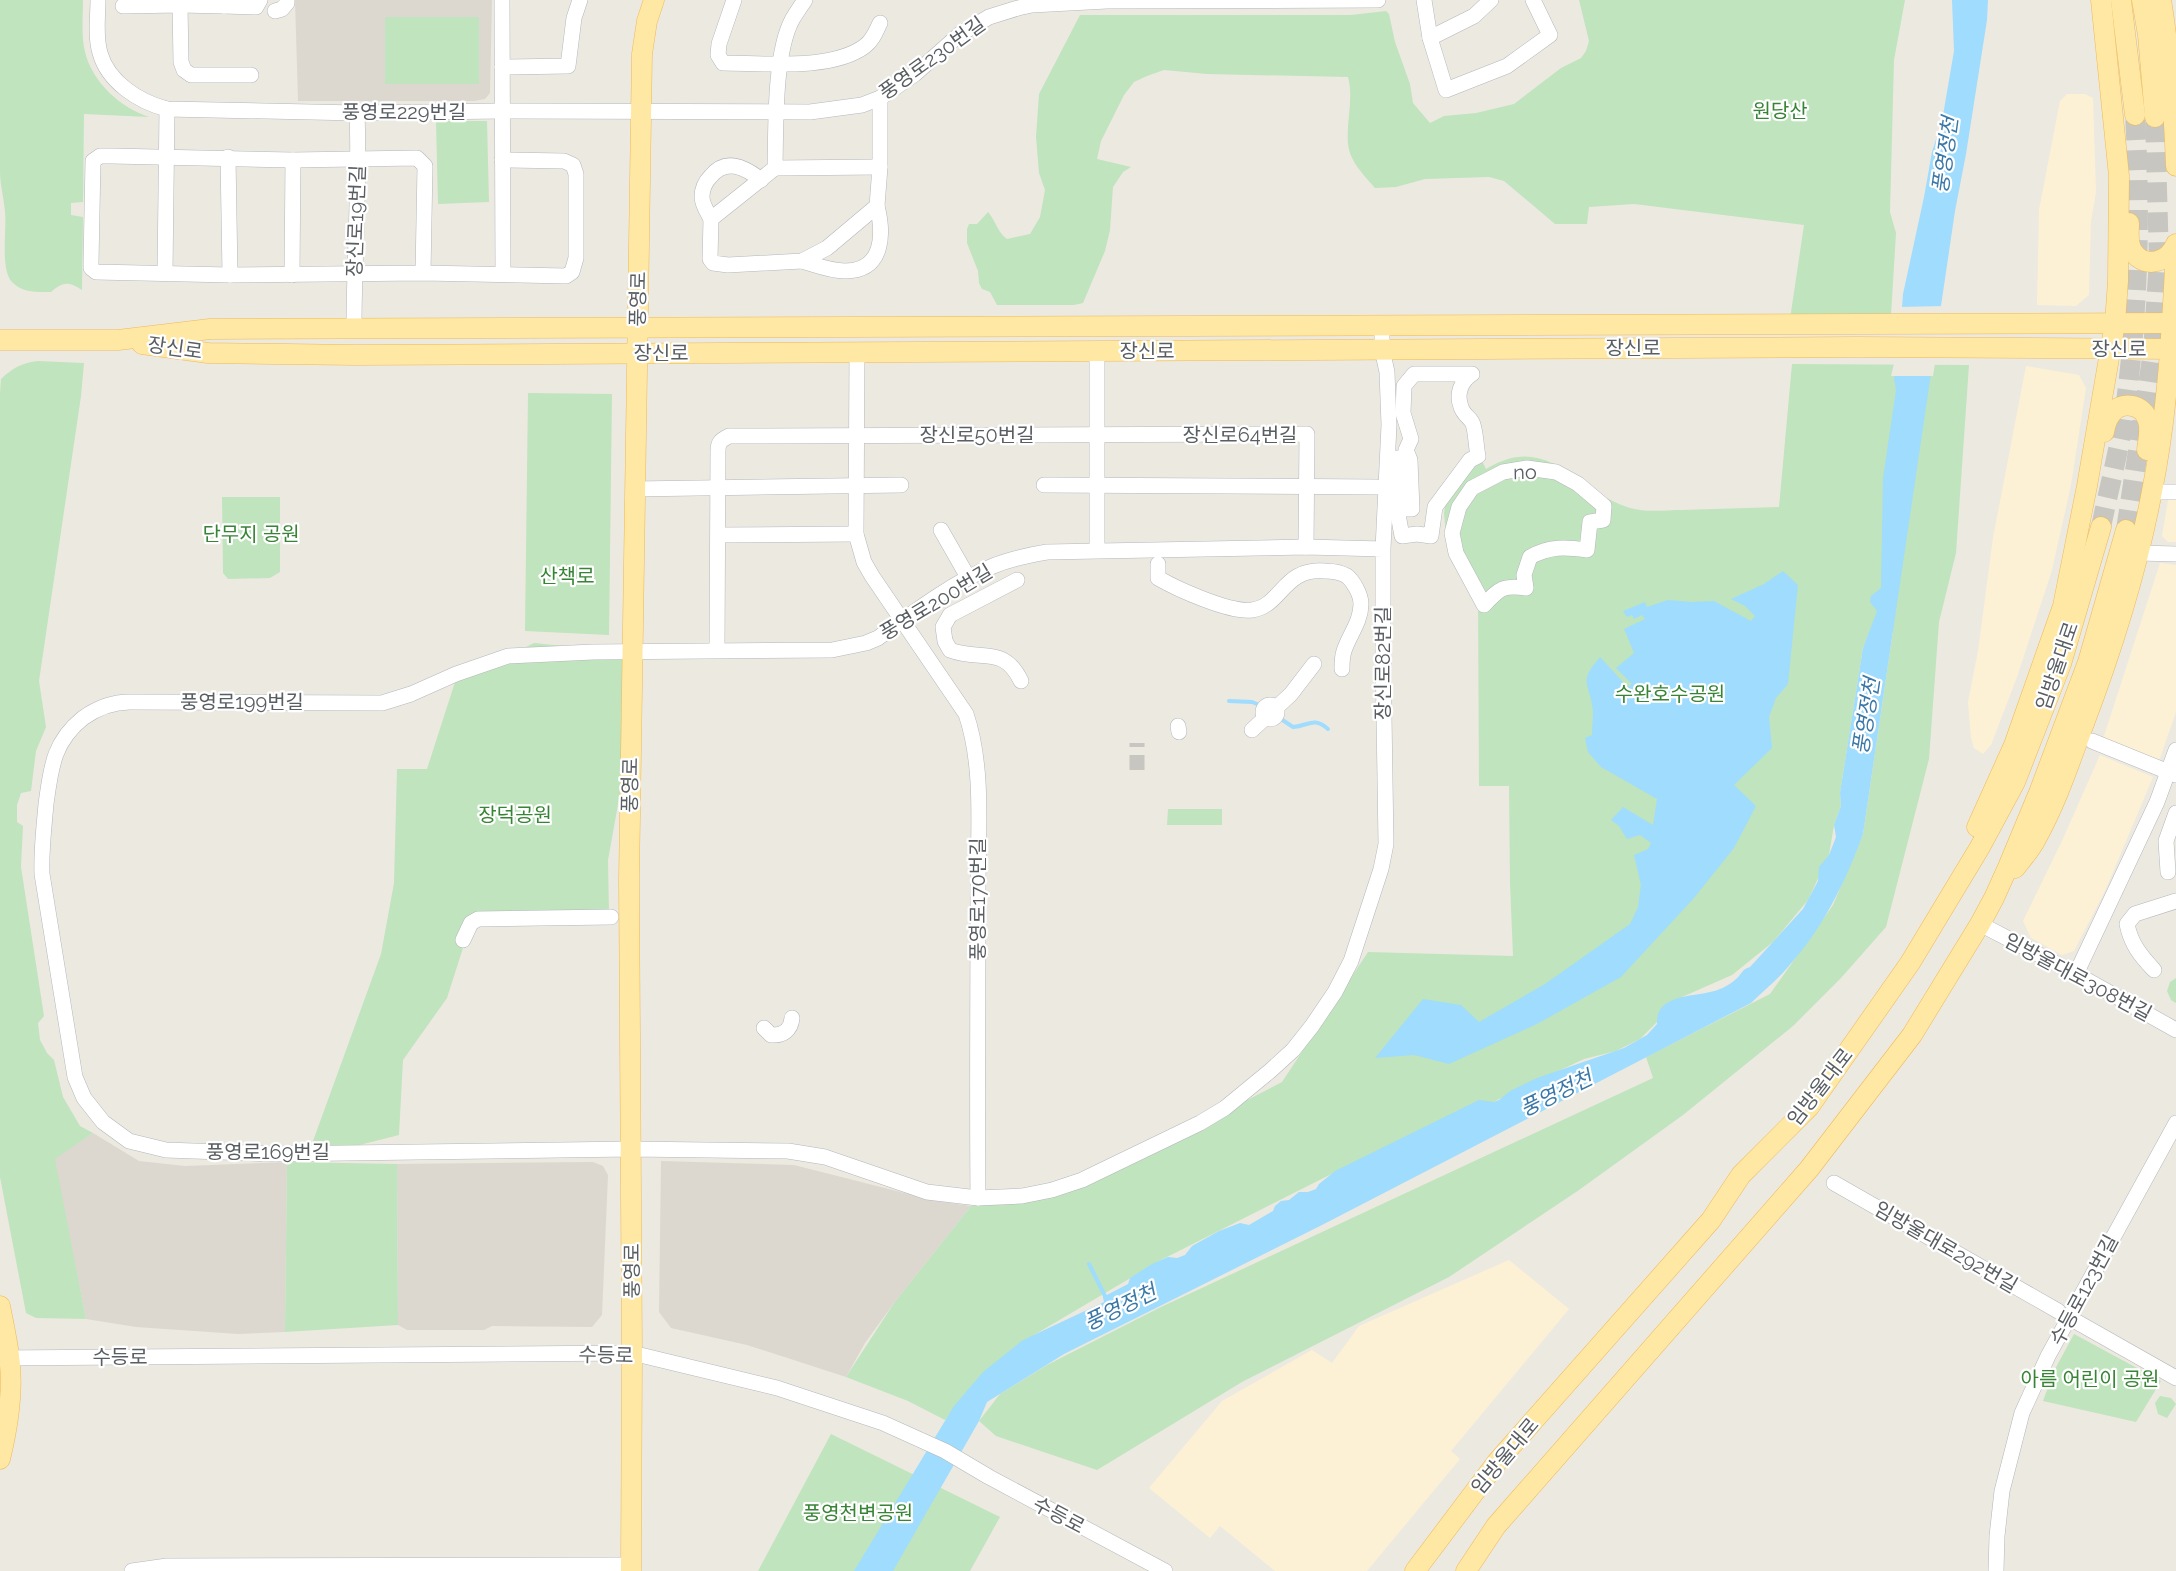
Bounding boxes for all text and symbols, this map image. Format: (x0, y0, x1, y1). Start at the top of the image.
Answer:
street label: 풍영로230번길 (874, 11, 990, 105)
park label: 원당산 (1752, 99, 1808, 123)
street label: 풍영로229번길 (342, 100, 466, 124)
water label: 풍영정천 (1927, 112, 1963, 195)
street label: 장신로19번길 (342, 164, 370, 278)
street label: 풍영로 (626, 271, 650, 327)
street label: 장신로 (146, 332, 204, 364)
street label: 장신로 (1605, 336, 1661, 360)
street label: 장신로 (2091, 337, 2147, 361)
street label: 장신로 (1119, 339, 1175, 363)
street label: 장신로 (633, 341, 689, 365)
street label: 장신로50번길 (919, 423, 1035, 447)
street label: 장신로64번길 (1183, 423, 1297, 447)
street label: no (1513, 460, 1537, 484)
park label: 단무지 공원 (202, 522, 300, 546)
street label: 풍영로200번길 (875, 559, 997, 645)
park label: 산책로 (539, 564, 595, 588)
street label: 장신로82번길 (1371, 606, 1395, 720)
street label: 임방울대로 (2031, 619, 2083, 713)
water label: 풍영정천 (1848, 673, 1885, 756)
park label: 수완호수공원 (1615, 682, 1725, 706)
street label: 풍영로199번길 (180, 690, 304, 714)
street label: 풍영로 (618, 757, 642, 813)
park label: 장덕공원 (478, 803, 552, 827)
street label: 풍영로170번길 (966, 837, 990, 961)
street label: 임방울대로308번길 (2000, 928, 2156, 1026)
street label: 임방울대로 (1782, 1043, 1858, 1131)
water label: 풍영정천 (1516, 1064, 1599, 1121)
street label: 풍영로169번길 (206, 1140, 330, 1164)
street label: 임방울대로292번길 (1870, 1196, 2022, 1298)
street label: 수등로123번길 (2045, 1231, 2123, 1349)
street label: 풍영로 (620, 1243, 644, 1299)
water label: 풍영정천 (1080, 1278, 1163, 1335)
street label: 수등로 (578, 1343, 634, 1367)
street label: 수등로 (92, 1345, 148, 1369)
park label: 아름 어린이 공원 (2021, 1367, 2160, 1391)
street label: 임방울대로 (1466, 1413, 1544, 1499)
street label: 수등로 (1029, 1491, 1089, 1539)
park label: 풍영천변공원 (803, 1501, 913, 1525)

